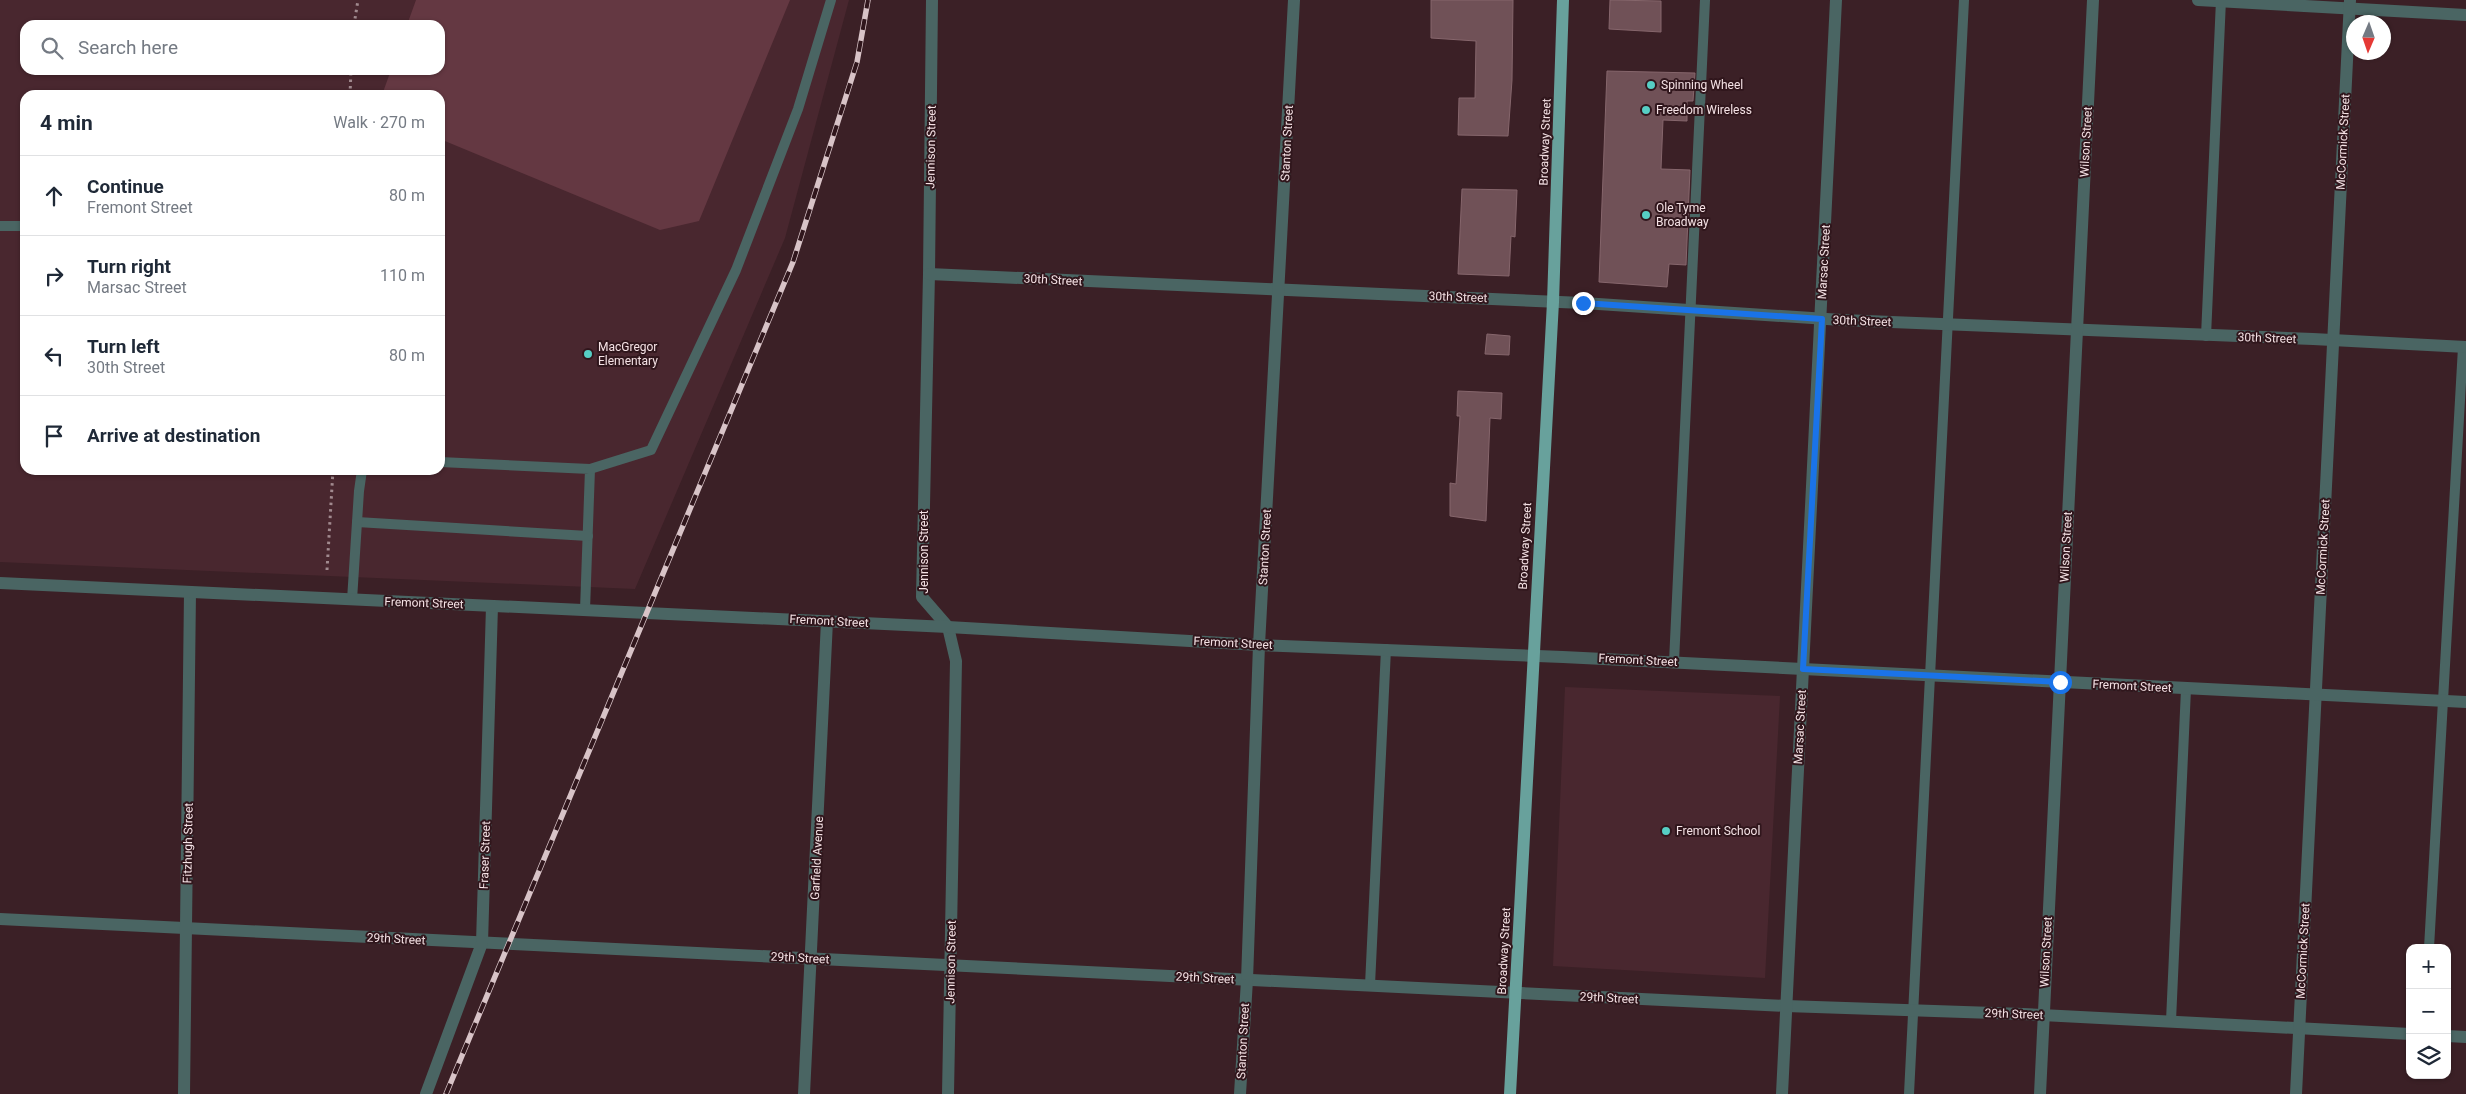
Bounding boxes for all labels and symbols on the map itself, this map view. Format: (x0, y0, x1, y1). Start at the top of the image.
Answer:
north arrow (2346, 15, 2391, 60)
place label: Spinning Wheel (1661, 78, 1743, 92)
marker: Spinning Wheel (1645, 79, 1657, 91)
street label: McCormick Street (2333, 94, 2353, 190)
street label: Broadway Street (1536, 98, 1554, 186)
place label: Freedom Wireless (1656, 103, 1752, 117)
marker: Freedom Wireless (1640, 104, 1652, 116)
street label: Jennison Street (923, 105, 939, 189)
street label: Stanton Street (1278, 105, 1296, 181)
street label: Wilson Street (2077, 106, 2095, 178)
place label: Ole Tyme Broadway (1656, 201, 1709, 229)
marker: Ole Tyme Broadway (1640, 209, 1652, 221)
street label: Marsac Street (1815, 224, 1833, 300)
street label: 30th Street (1023, 271, 1083, 289)
street label: 30th Street (1428, 289, 1488, 305)
route end (1572, 292, 1595, 315)
street label: 30th Street (1832, 313, 1892, 329)
street label: 30th Street (2237, 330, 2297, 346)
place label: MacGregor Elementary (598, 340, 658, 368)
marker: MacGregor Elementary (582, 348, 594, 360)
street label: McCormick Street (2313, 499, 2333, 595)
street label: Broadway Street (1516, 502, 1534, 590)
street label: Stanton Street (1256, 509, 1274, 585)
street label: Jennison Street (917, 510, 931, 594)
street label: Wilson Street (2057, 511, 2075, 583)
street label: Fremont Street (384, 595, 464, 611)
street label: Fremont Street (789, 612, 869, 630)
street label: Fremont Street (1193, 634, 1273, 652)
street label: Fremont Street (1598, 651, 1678, 669)
route start (2049, 671, 2072, 694)
street label: Fremont Street (2092, 677, 2172, 695)
street label: Marsac Street (1791, 689, 1809, 765)
street label: Fitzhugh Street (180, 802, 196, 883)
street label: Garfield Avenue (808, 816, 826, 900)
street label: Fraser Street (477, 821, 493, 889)
place label: Fremont School (1676, 824, 1760, 838)
marker: Fremont School (1660, 825, 1672, 837)
street label: McCormick Street (2293, 903, 2313, 999)
street label: Broadway Street (1495, 907, 1513, 995)
street label: Wilson Street (2037, 916, 2055, 988)
street label: Jennison Street (943, 920, 959, 1004)
street label: 29th Street (366, 930, 426, 948)
street label: 29th Street (770, 949, 830, 967)
street label: 29th Street (1175, 969, 1235, 987)
street label: 29th Street (1579, 989, 1639, 1007)
street label: Stanton Street (1234, 1003, 1252, 1079)
street label: 29th Street (1984, 1006, 2044, 1022)

